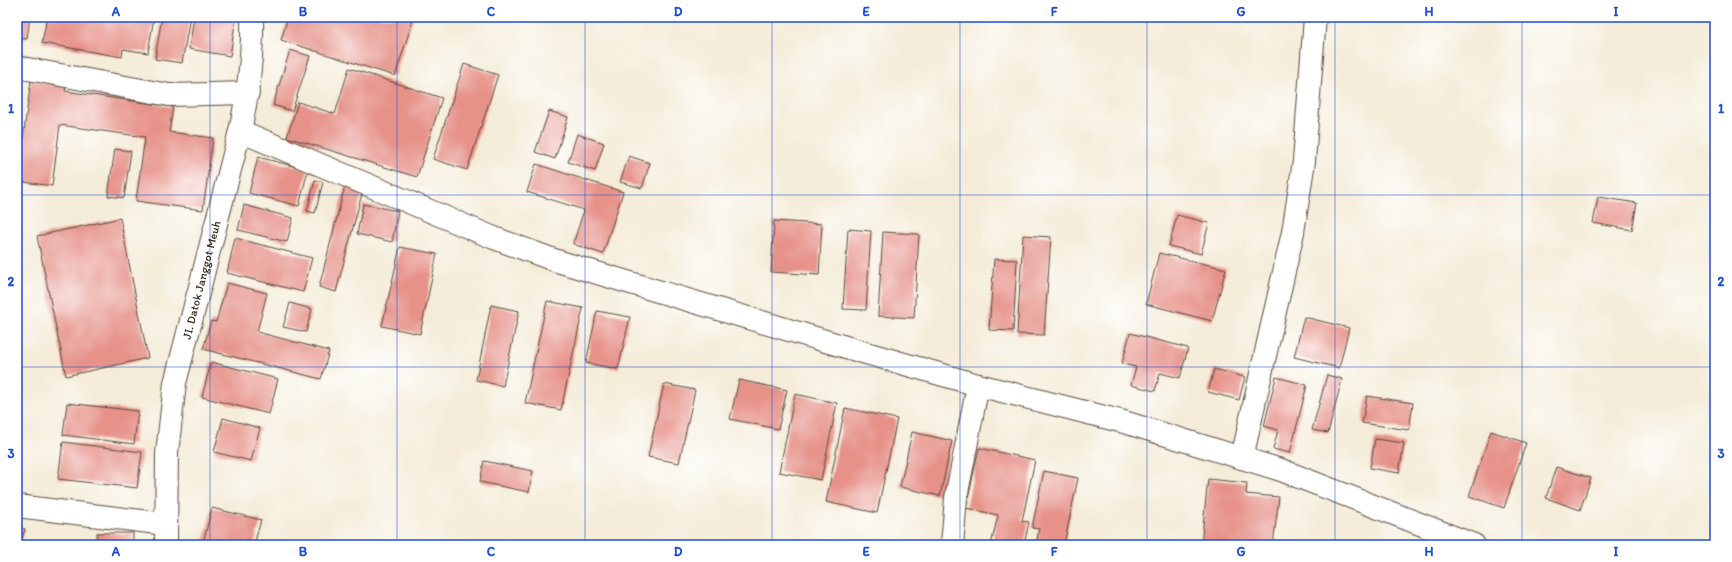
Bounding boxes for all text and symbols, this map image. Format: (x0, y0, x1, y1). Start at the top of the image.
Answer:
text: A (111, 4, 121, 19)
text: B (299, 4, 308, 19)
text: C (487, 4, 496, 19)
text: D (674, 4, 683, 19)
text: E (862, 4, 870, 19)
text: F (1051, 4, 1058, 19)
text: G (1237, 4, 1246, 19)
text: H (1425, 4, 1434, 19)
text: I (1614, 4, 1619, 19)
text: 1 (8, 101, 14, 116)
text: 1 (1718, 101, 1724, 116)
street label: JI. Datok Janggot Meuh (180, 218, 224, 341)
text: 2 (8, 274, 15, 289)
text: 2 (1718, 274, 1725, 289)
text: 3 (7, 446, 15, 461)
text: 3 (1717, 446, 1725, 461)
text: A (111, 544, 121, 559)
text: B (299, 544, 308, 559)
text: C (487, 544, 496, 559)
text: D (674, 544, 683, 559)
text: E (862, 544, 870, 559)
text: F (1051, 544, 1058, 559)
text: G (1237, 544, 1246, 559)
text: H (1425, 544, 1434, 559)
text: I (1614, 544, 1619, 559)

